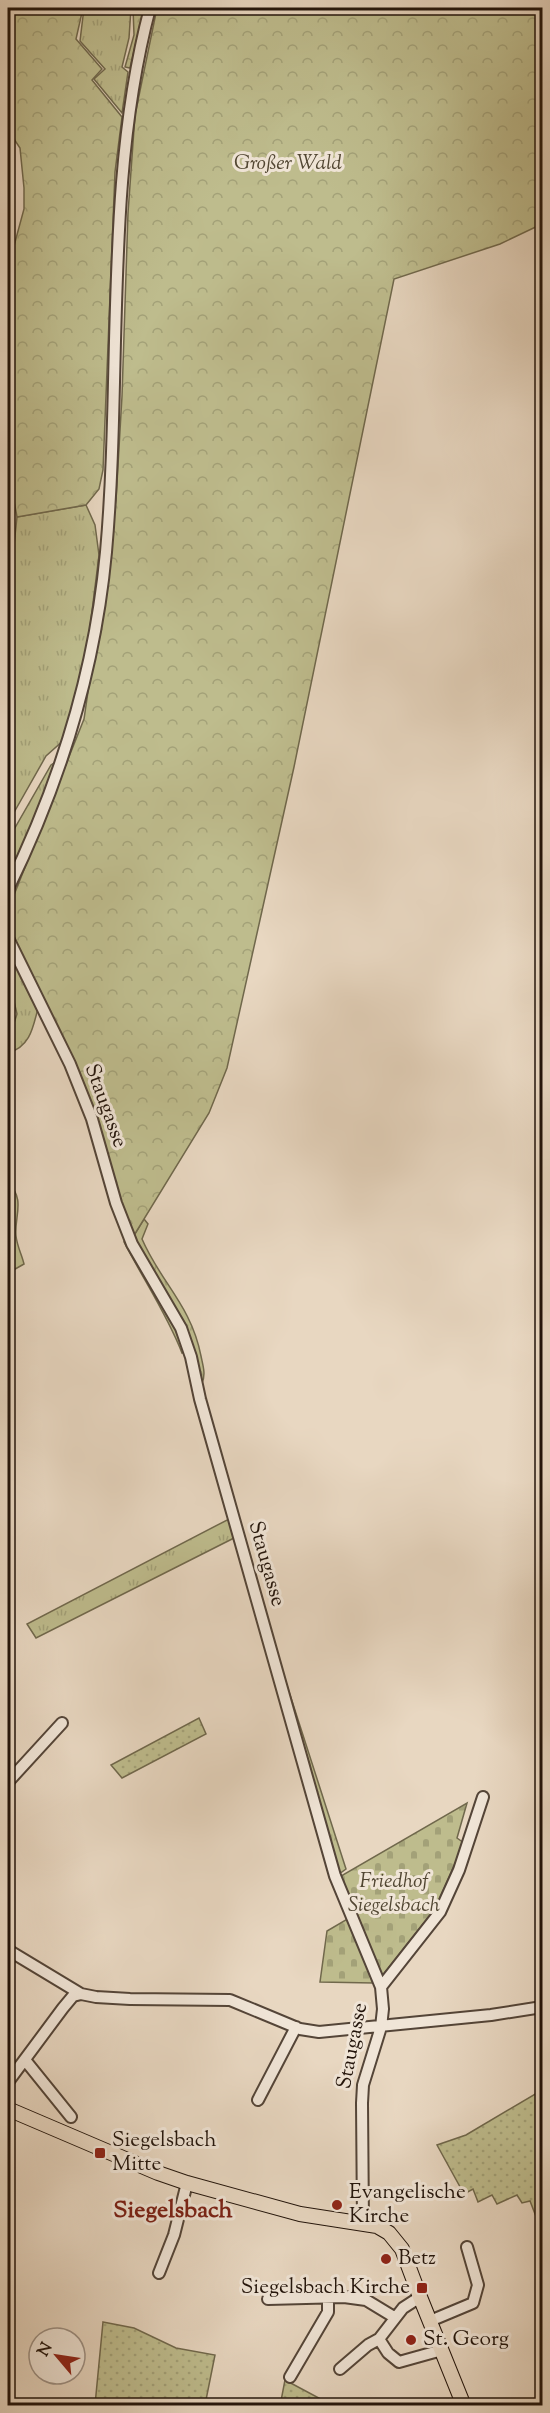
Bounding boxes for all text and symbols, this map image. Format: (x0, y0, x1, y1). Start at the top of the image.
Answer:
park label: Großer Wald (234, 149, 343, 179)
street label: Staugasse (76, 1060, 134, 1152)
street label: Staugasse (240, 1518, 292, 1610)
park label: Friedhof Siegelsbach (348, 1867, 440, 1921)
street label: Staugasse (330, 2000, 376, 2092)
place label: Siegelsbach Mitte (112, 2126, 216, 2180)
marker: Siegelsbach Mitte (93, 2146, 107, 2160)
place label: Evangelische Kirche (349, 2178, 466, 2232)
district label: Siegelsbach (113, 2194, 234, 2228)
marker: Evangelische Kirche (330, 2198, 344, 2212)
place label: Betz (398, 2244, 436, 2274)
marker: Betz (379, 2252, 393, 2266)
place label: Siegelsbach Kirche (241, 2273, 410, 2303)
marker: Siegelsbach Kirche (415, 2281, 429, 2295)
place label: St. Georg (423, 2325, 509, 2355)
north arrow (27, 2326, 87, 2386)
marker: St. Georg (404, 2333, 418, 2347)
text: N (33, 2339, 59, 2361)

